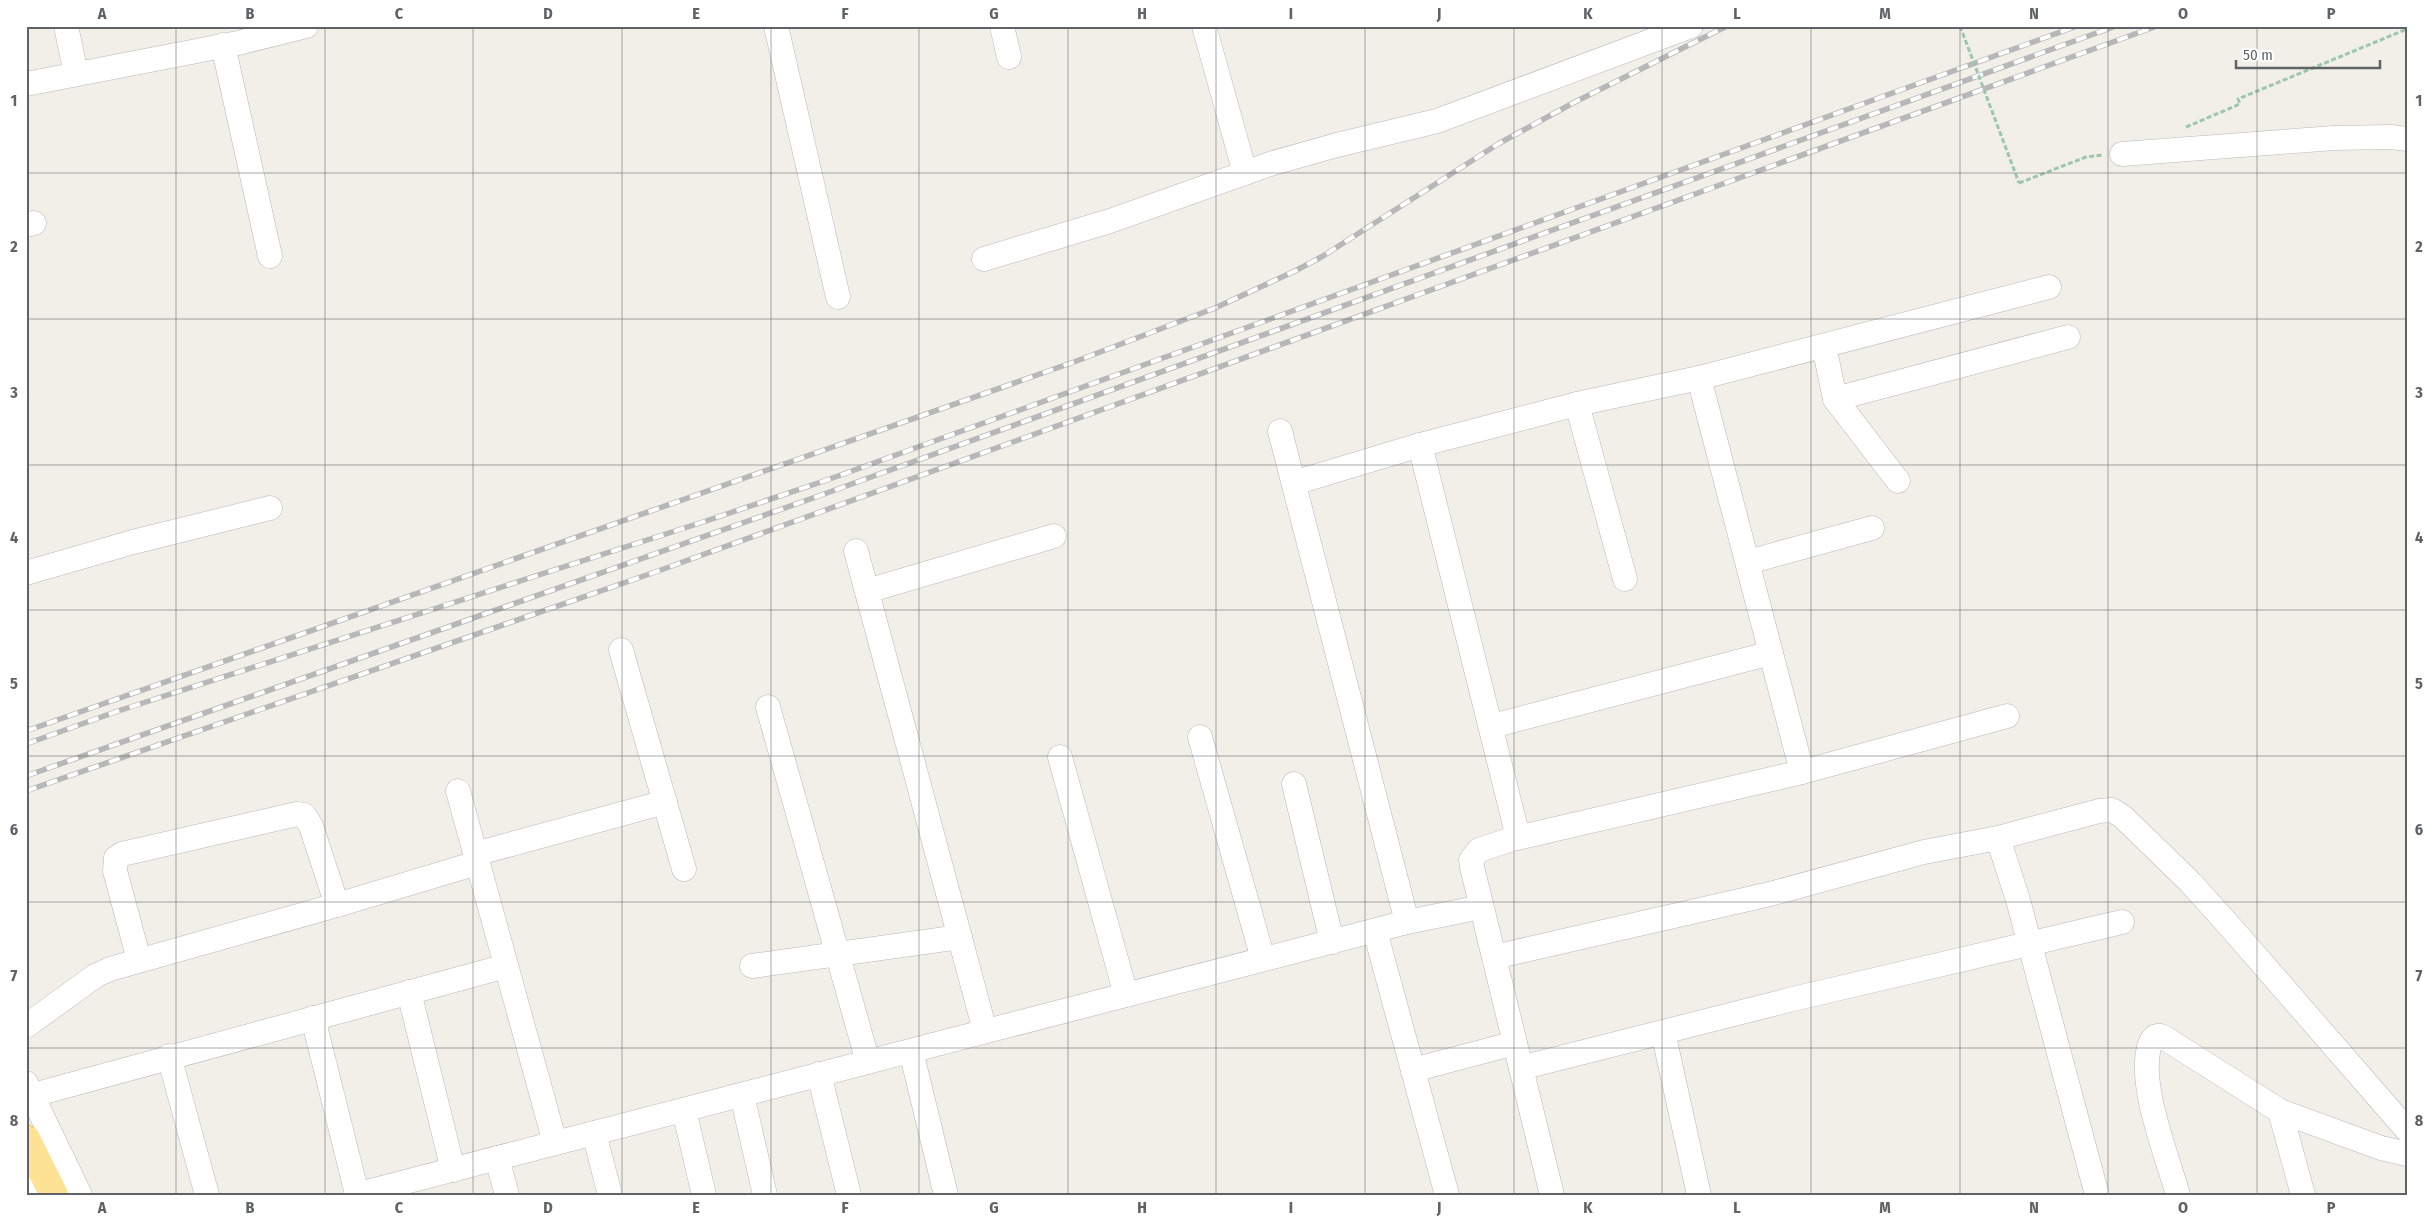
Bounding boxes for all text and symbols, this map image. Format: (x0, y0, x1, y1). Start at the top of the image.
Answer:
text: A (97, 4, 107, 23)
text: B (246, 4, 255, 23)
text: C (395, 4, 404, 23)
text: D (543, 4, 553, 23)
text: E (692, 4, 700, 23)
text: F (841, 4, 849, 23)
text: G (989, 4, 999, 23)
text: H (1137, 4, 1147, 23)
text: I (1289, 4, 1293, 23)
text: J (1436, 4, 1441, 23)
text: K (1583, 4, 1593, 23)
text: L (1733, 4, 1741, 23)
text: M (1879, 4, 1891, 23)
text: N (2029, 4, 2039, 23)
text: O (2178, 4, 2188, 23)
text: P (2327, 4, 2336, 23)
scale bar (2236, 38, 2379, 70)
text: 50 m (2243, 46, 2273, 64)
text: 1 (11, 91, 17, 110)
text: 1 (2416, 91, 2422, 110)
text: 2 (9, 237, 18, 256)
text: 2 (2414, 237, 2423, 256)
text: 3 (9, 383, 18, 402)
text: 3 (2414, 383, 2423, 402)
text: 4 (10, 528, 18, 547)
text: 4 (2415, 528, 2423, 547)
text: 5 (10, 674, 18, 693)
text: 5 (2415, 674, 2423, 693)
text: 6 (10, 820, 18, 839)
text: 6 (2415, 820, 2423, 839)
text: 7 (11, 966, 18, 985)
text: 7 (2416, 966, 2423, 985)
text: 8 (10, 1111, 19, 1130)
text: 8 (2415, 1111, 2424, 1130)
text: A (97, 1198, 107, 1217)
text: B (246, 1198, 255, 1217)
text: C (395, 1198, 404, 1217)
text: D (543, 1198, 553, 1217)
text: E (692, 1198, 700, 1217)
text: F (841, 1198, 849, 1217)
text: G (989, 1198, 999, 1217)
text: H (1137, 1198, 1147, 1217)
text: I (1289, 1198, 1293, 1217)
text: J (1436, 1198, 1441, 1217)
text: K (1583, 1198, 1593, 1217)
text: L (1733, 1198, 1741, 1217)
text: M (1879, 1198, 1891, 1217)
text: N (2029, 1198, 2039, 1217)
text: O (2178, 1198, 2188, 1217)
text: P (2327, 1198, 2336, 1217)

